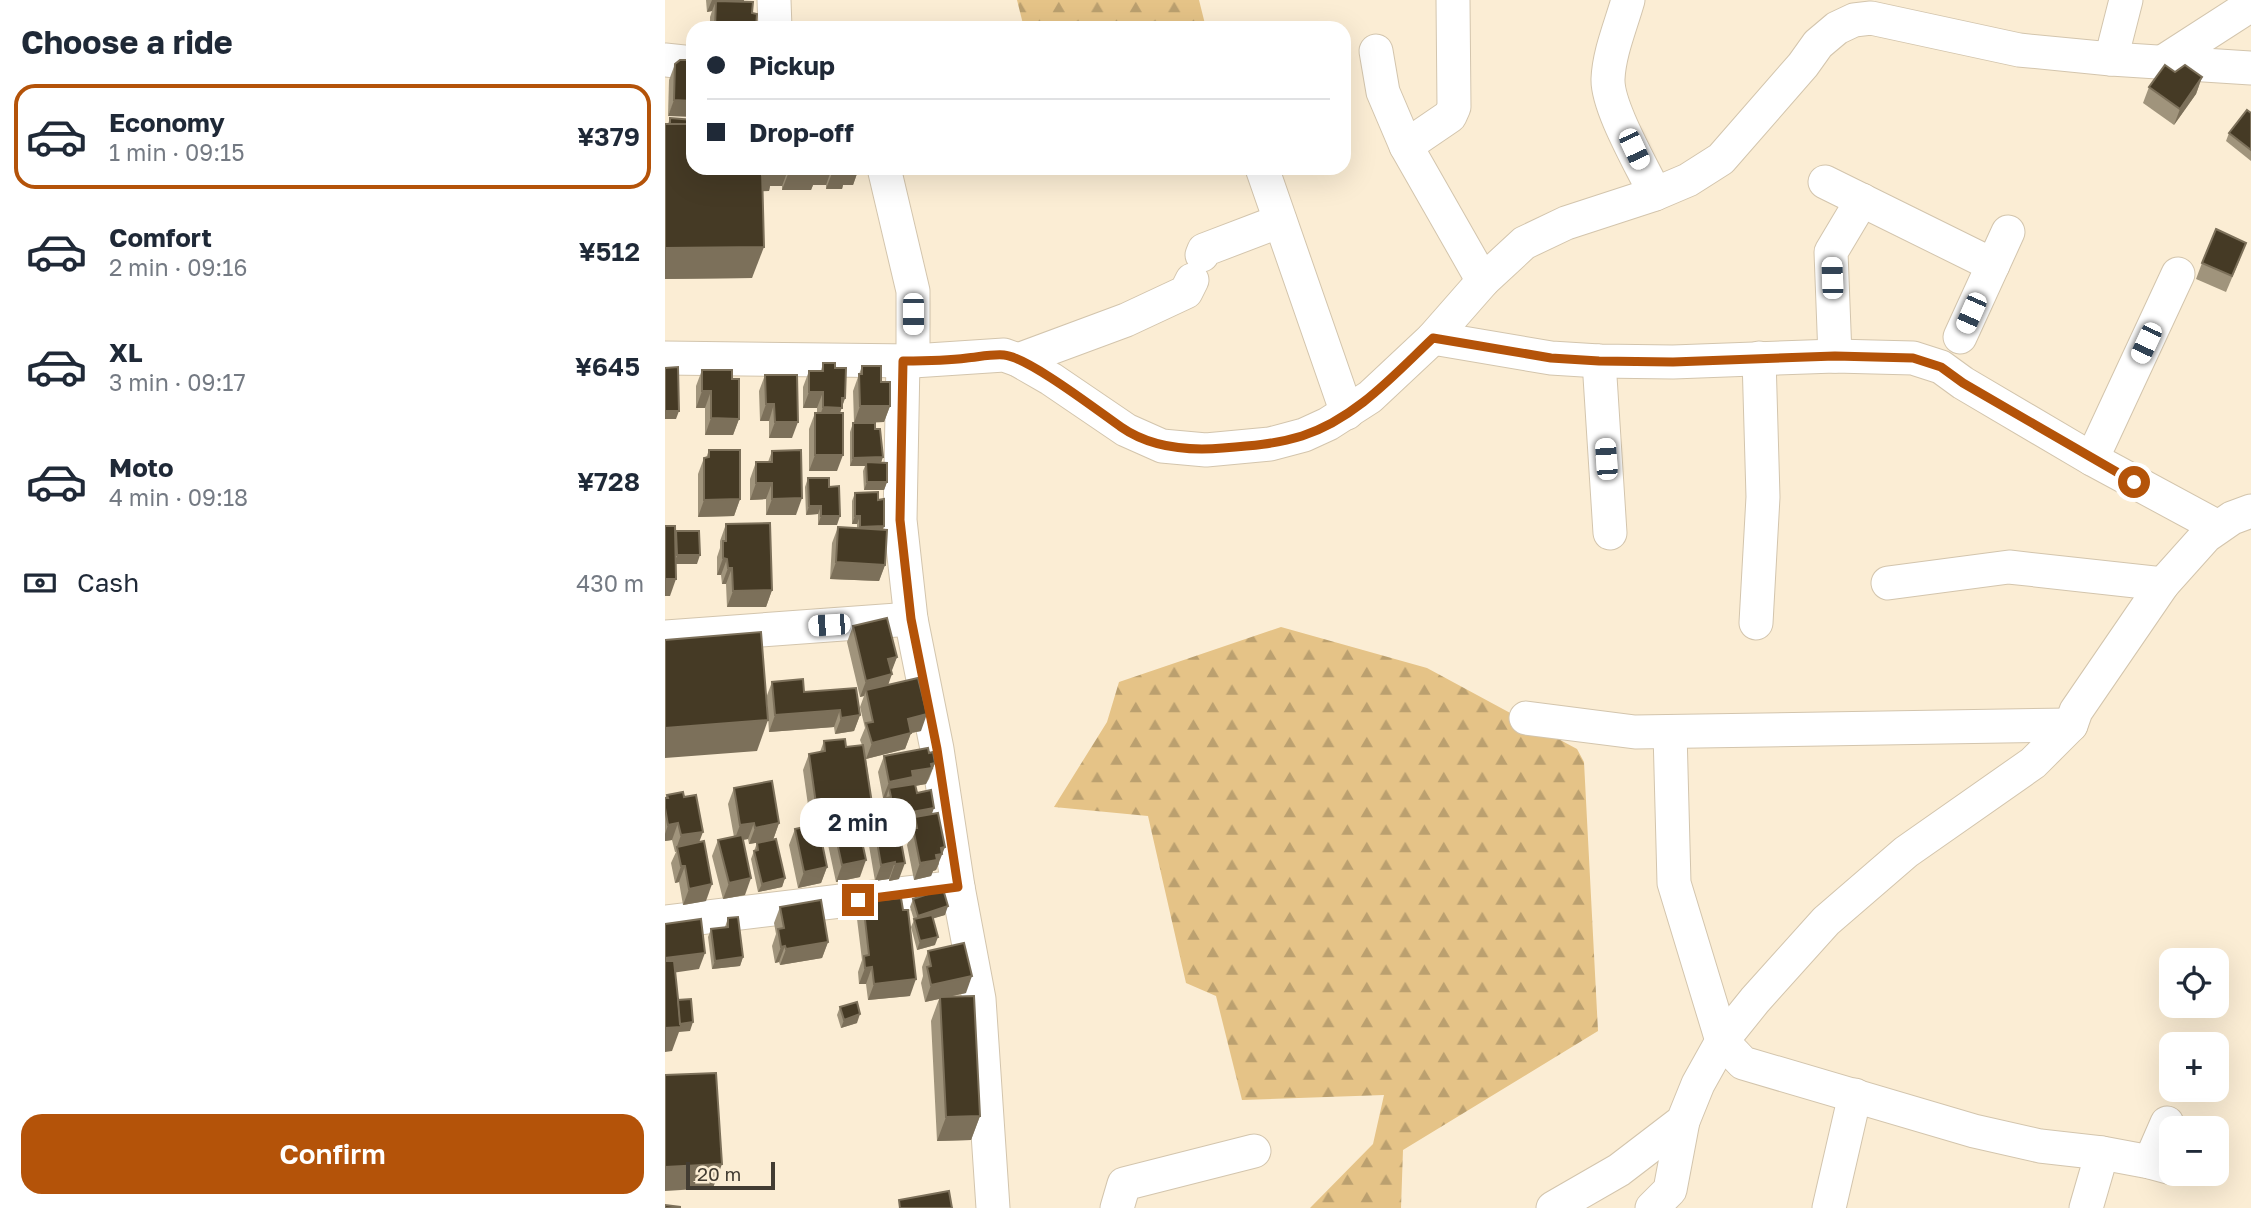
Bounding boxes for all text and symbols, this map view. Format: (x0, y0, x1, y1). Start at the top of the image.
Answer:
text: Choose a ride (21, 23, 233, 61)
text: Pickup (749, 50, 835, 81)
icon: car (25, 105, 88, 168)
text: Economy (109, 107, 225, 138)
text: Drop-off (749, 117, 854, 148)
text: ¥379 (577, 121, 640, 152)
car (1616, 126, 1653, 172)
text: 1 min · 09:15 (109, 138, 245, 166)
icon: car (25, 220, 88, 283)
text: Comfort (109, 222, 212, 253)
text: ¥512 (579, 236, 640, 267)
text: 2 min · 09:16 (109, 253, 247, 281)
car (1821, 257, 1844, 299)
car (1953, 290, 1990, 336)
car (903, 293, 924, 335)
car (2128, 320, 2165, 366)
icon: car (25, 335, 88, 398)
text: XL (109, 337, 143, 368)
text: ¥645 (575, 351, 640, 382)
text: 3 min · 09:17 (109, 368, 246, 396)
car (1595, 437, 1618, 481)
icon: car (25, 450, 88, 513)
text: Moto (109, 452, 174, 483)
text: ¥728 (577, 466, 640, 497)
route start (2118, 466, 2150, 498)
text: 4 min · 09:18 (109, 483, 248, 511)
icon: cash (21, 564, 59, 602)
text: Cash (77, 567, 139, 598)
text: 430 m (576, 569, 644, 597)
car (808, 613, 851, 637)
callout: 2 min (800, 799, 916, 848)
text: 2 min (828, 808, 888, 836)
route end (842, 884, 874, 916)
map controls (2159, 948, 2229, 1186)
button: locate (2159, 948, 2229, 1018)
button: + (2159, 1032, 2229, 1102)
button: Confirm (21, 1114, 644, 1194)
button: − (2159, 1116, 2229, 1186)
scale bar (686, 1159, 775, 1191)
text: 20 m (697, 1162, 741, 1185)

